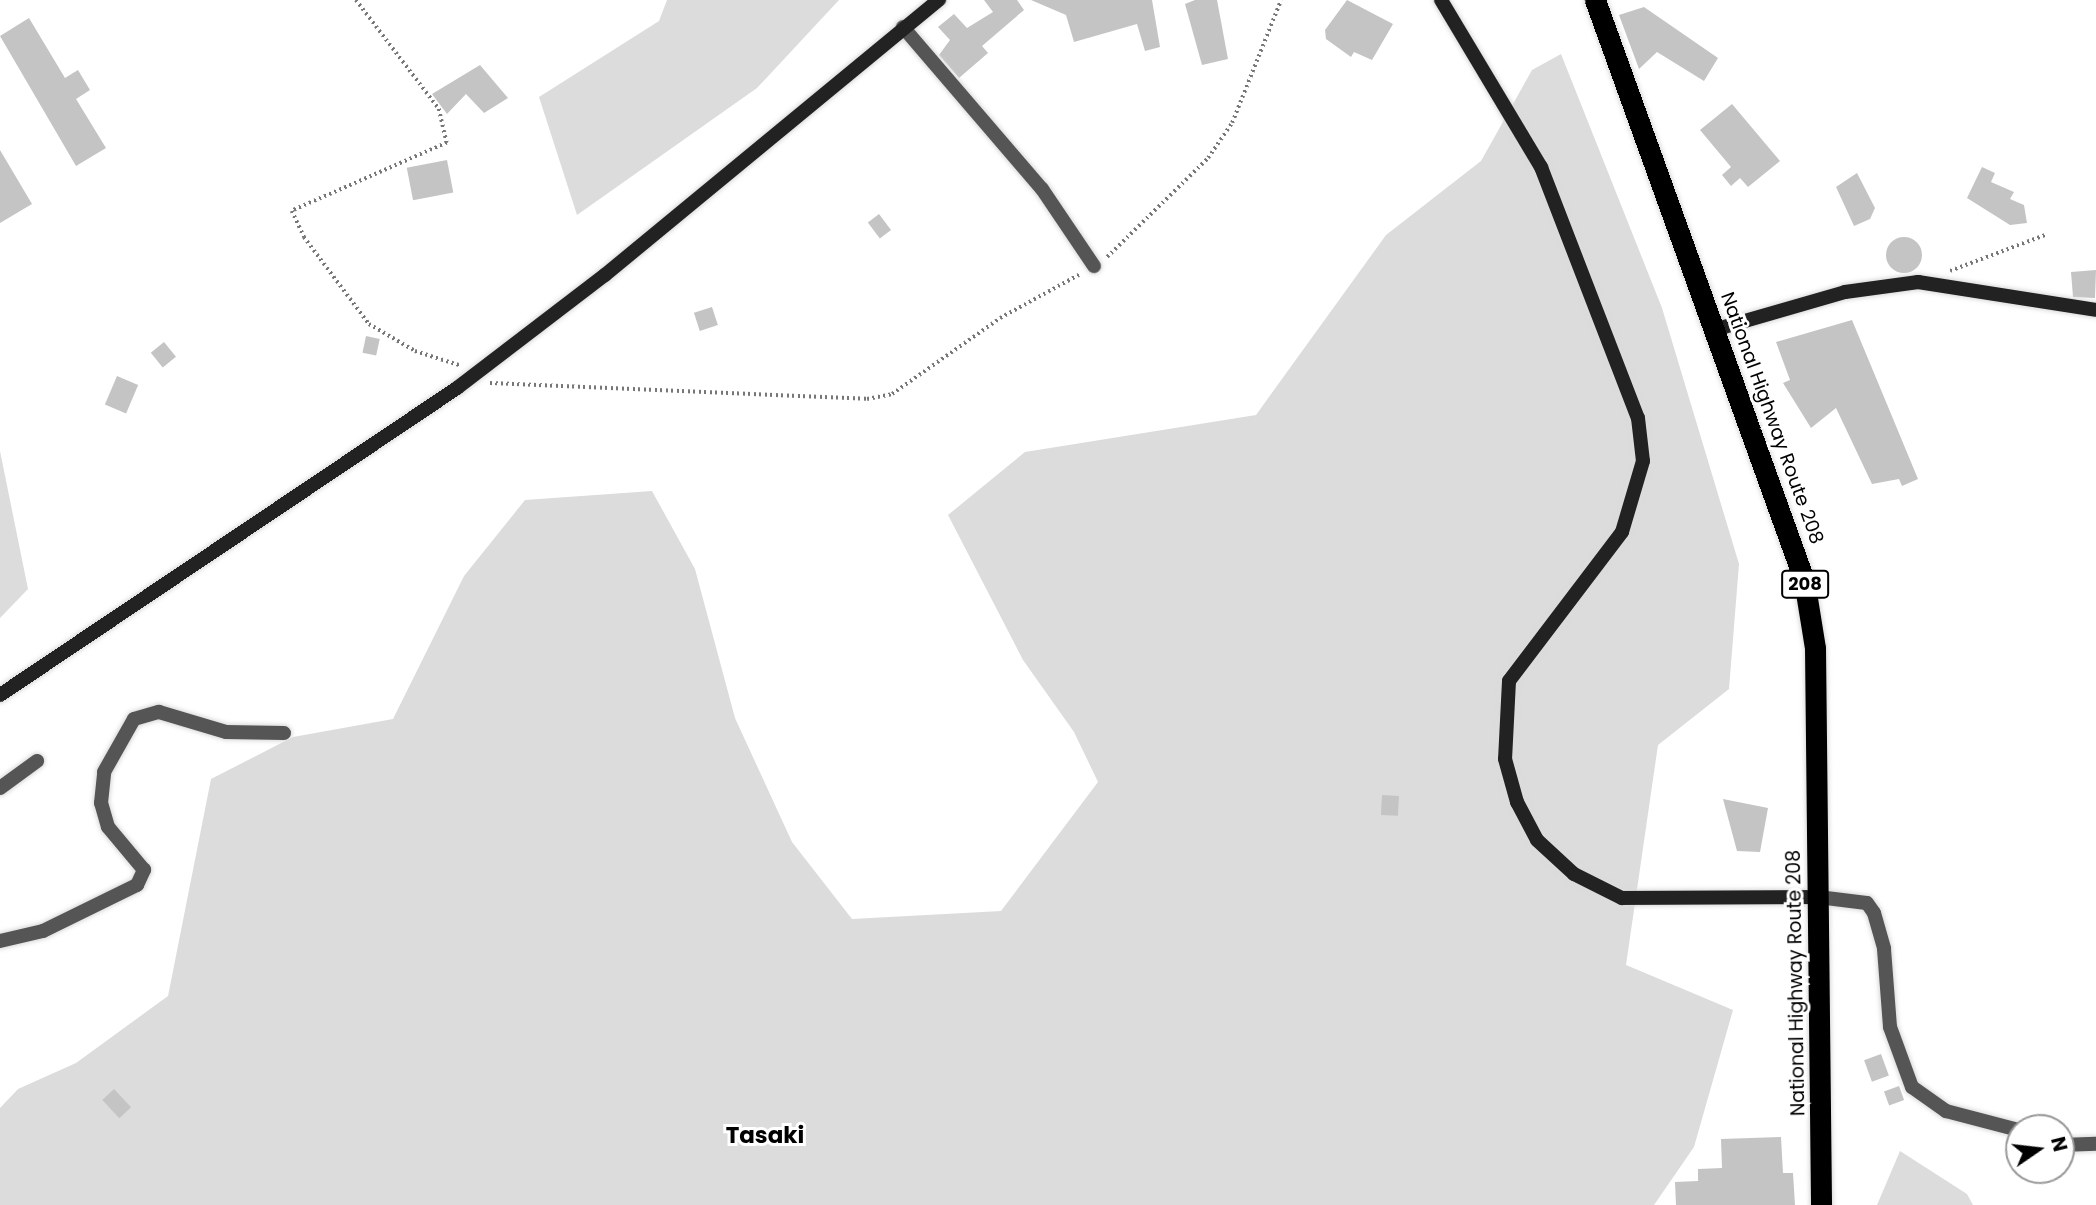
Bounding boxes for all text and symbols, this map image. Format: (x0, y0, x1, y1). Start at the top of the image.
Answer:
street label: National Highway Route 208 (1716, 289, 1828, 547)
road number: 208 (1780, 570, 1829, 598)
street label: National Highway Route 208 (1782, 850, 1810, 1116)
north arrow (2005, 1114, 2075, 1184)
district label: Tasaki (726, 1121, 804, 1149)
text: N (2044, 1134, 2074, 1154)

